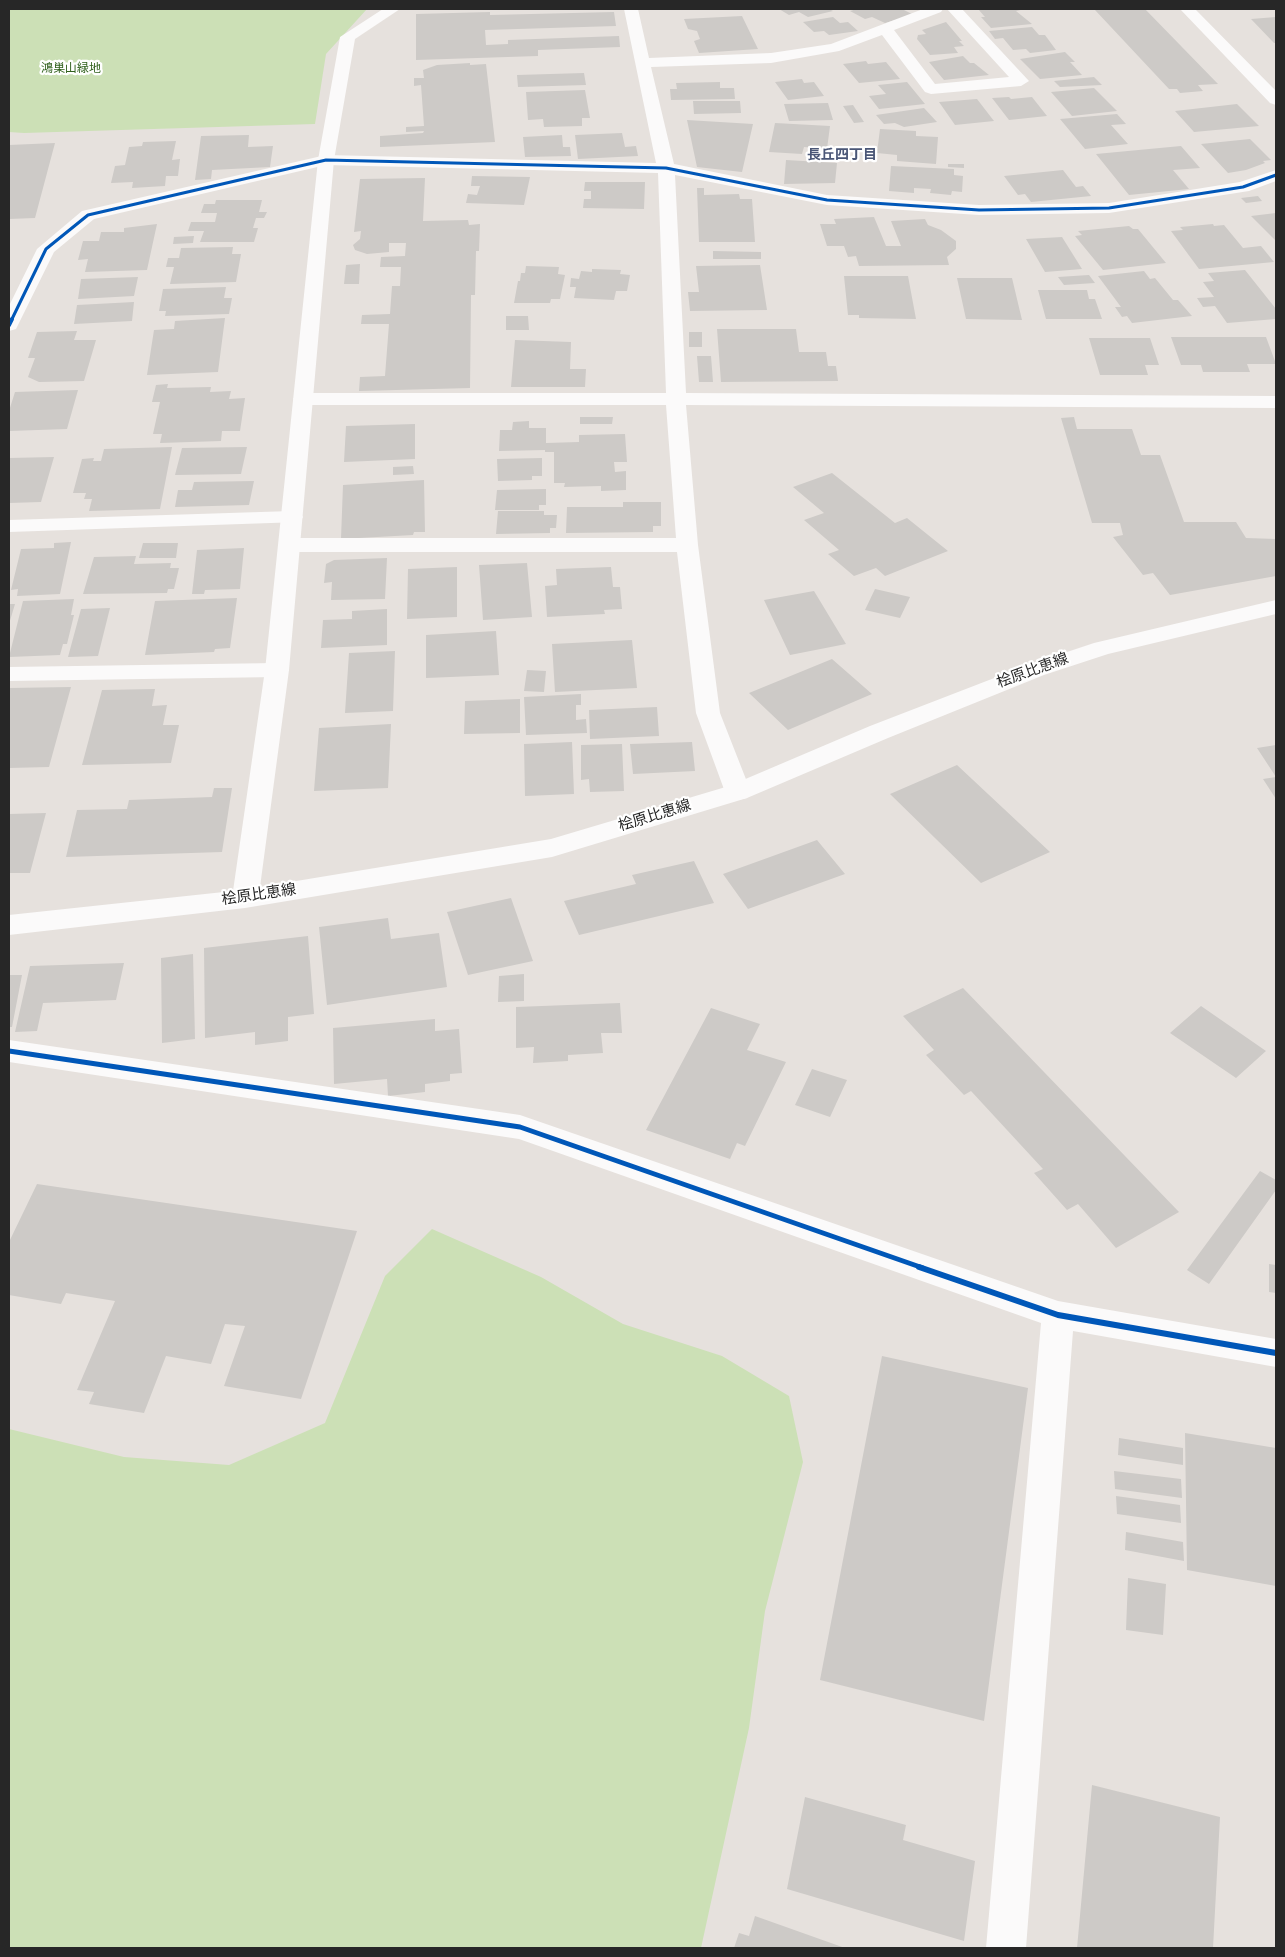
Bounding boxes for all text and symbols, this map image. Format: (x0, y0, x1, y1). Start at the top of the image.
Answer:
park label: 鴻巣山緑地 (41, 63, 101, 77)
district label: 長丘四丁目 (807, 148, 877, 164)
street label: 桧原比恵線 (995, 651, 1071, 693)
street label: 桧原比恵線 (617, 797, 693, 837)
street label: 桧原比恵線 (221, 882, 297, 910)

